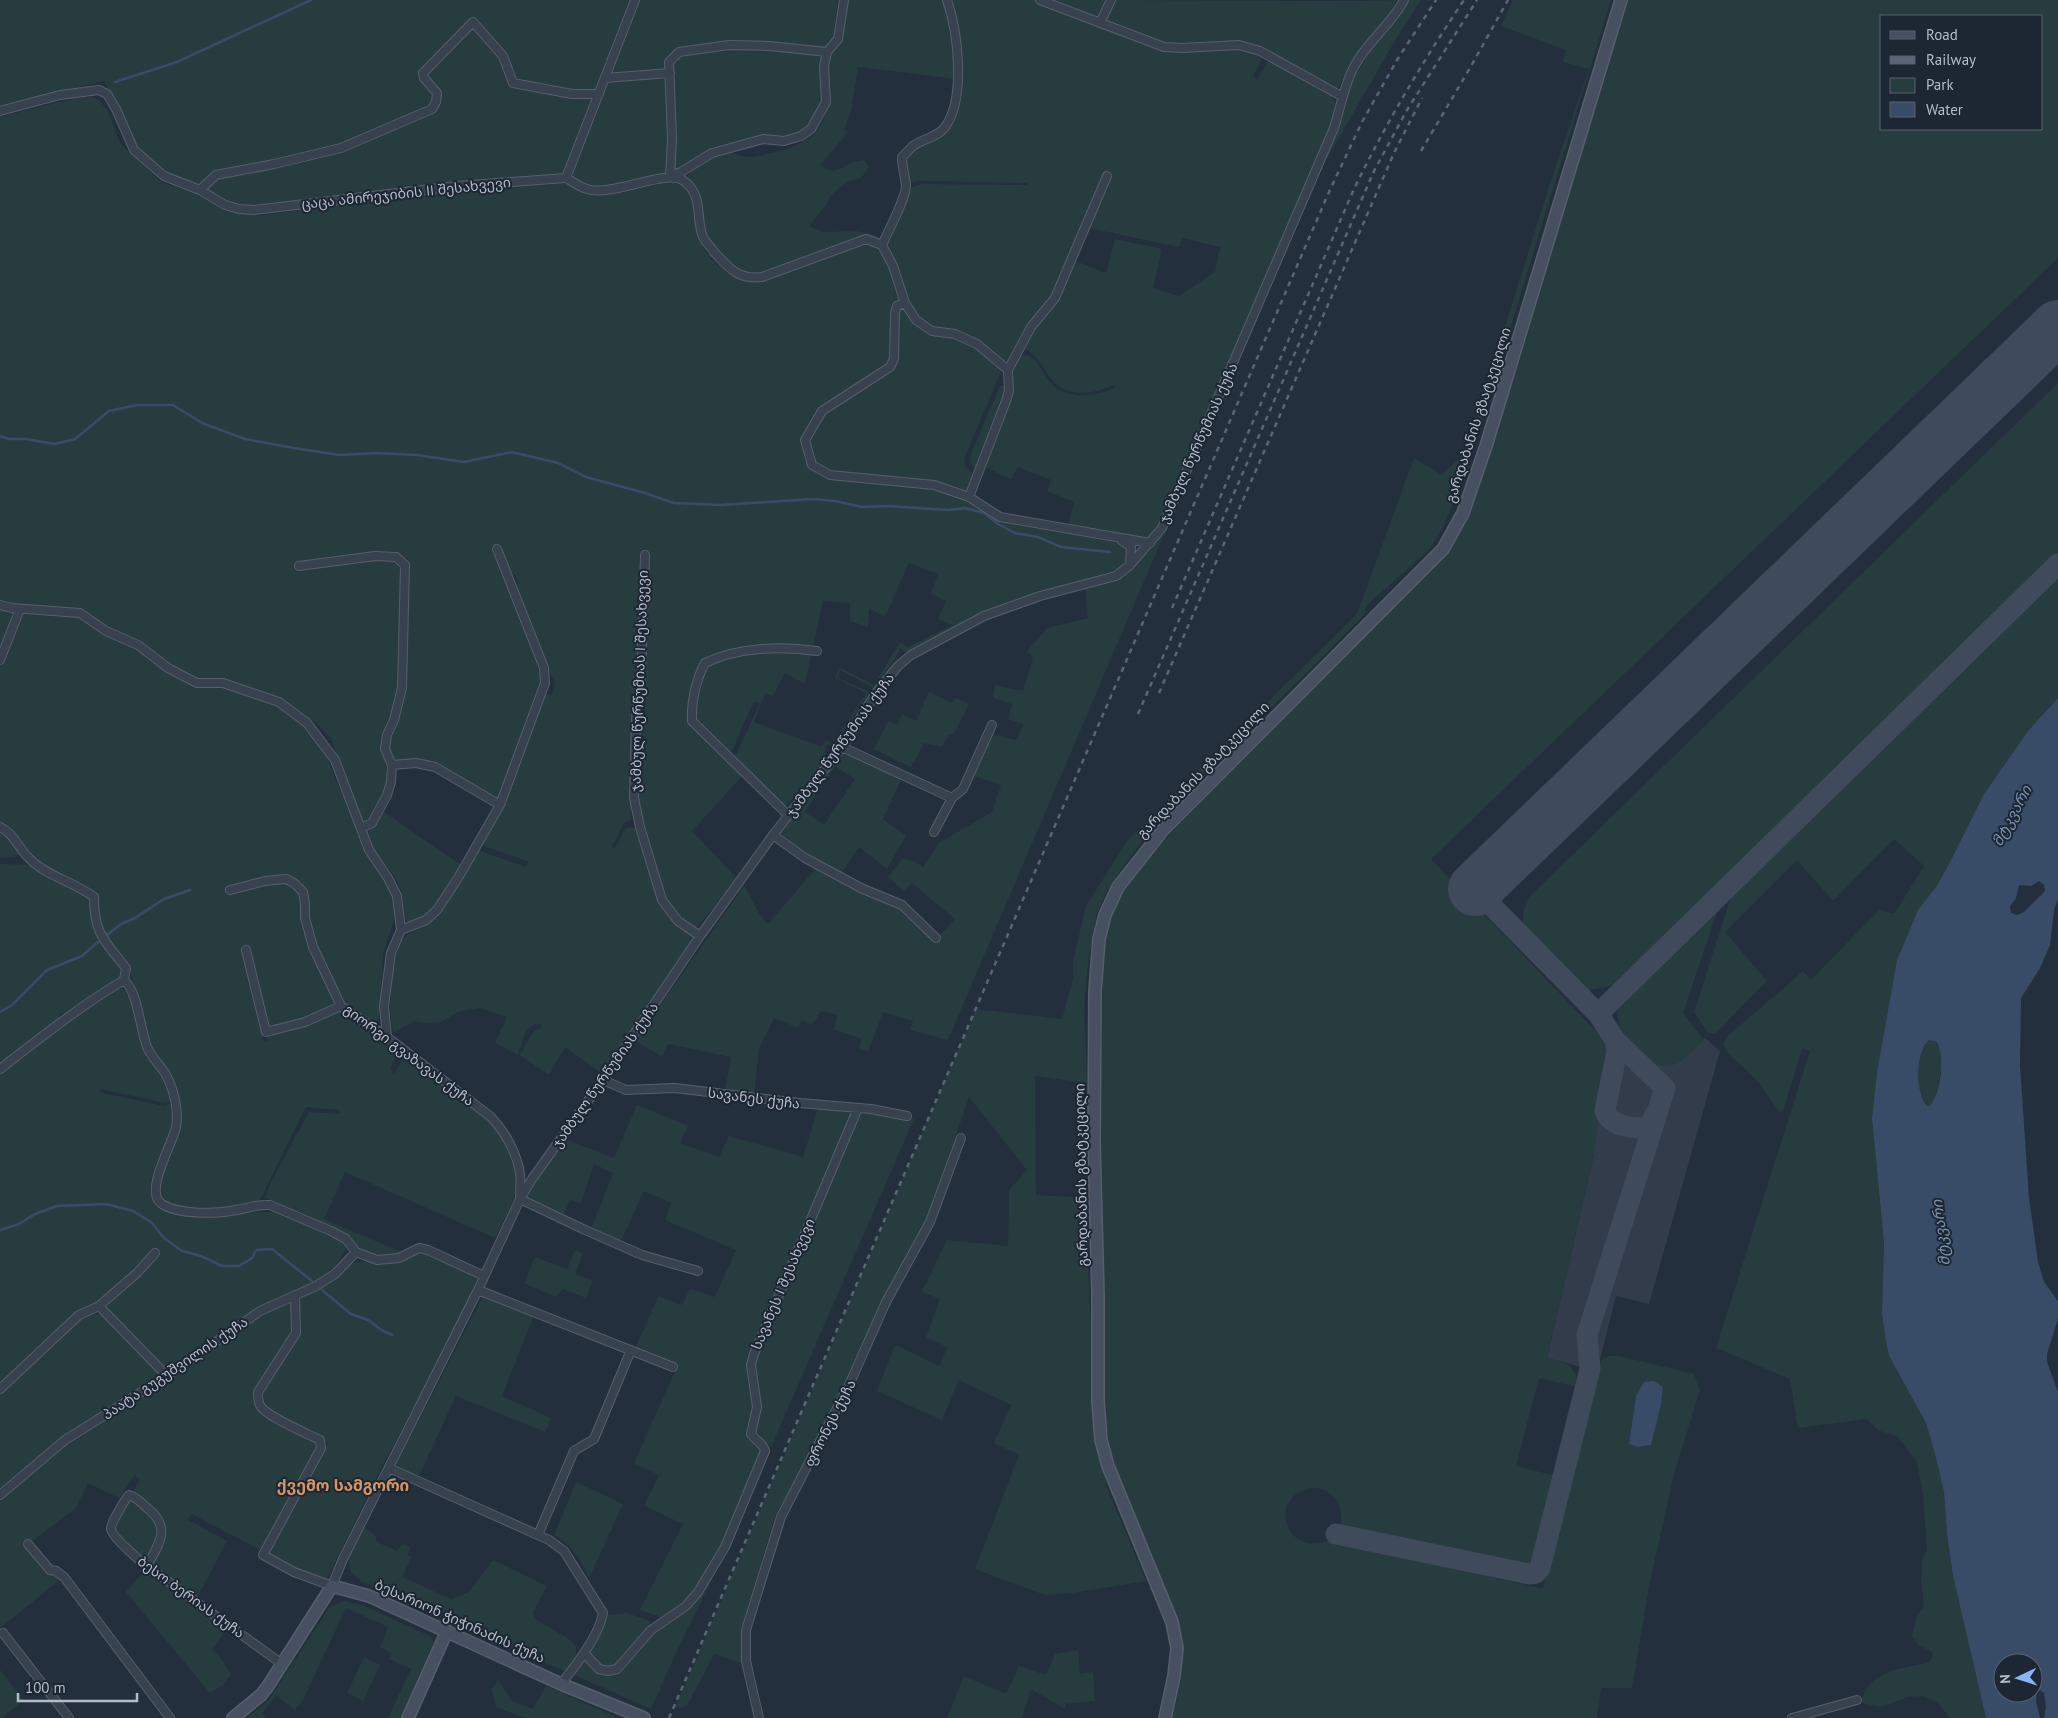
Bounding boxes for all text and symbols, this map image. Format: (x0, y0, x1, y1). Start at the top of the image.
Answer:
legend (1880, 15, 2043, 130)
text: Road (1926, 25, 1958, 44)
text: Railway (1926, 50, 1976, 69)
text: Park (1926, 75, 1954, 94)
text: Water (1926, 100, 1963, 119)
street label: ცაცა ამირეჯიბის II შესახვევი (300, 173, 512, 213)
street label: გარდაბანის გზატკეცილი (1441, 325, 1515, 505)
street label: ჯამბულ წურწუმიას ქუჩა (1154, 360, 1242, 526)
street label: ჯამბულ წურწუმიას I შესახვევი (626, 570, 652, 792)
street label: ჯამბულ წურწუმიას ქუჩა (782, 669, 898, 821)
street label: გარდაბანის გზატკეცილი (1133, 698, 1273, 842)
water label: მტკვარი (1988, 781, 2036, 849)
street label: ჯამბულ წურწუმიას ქუჩა (548, 999, 662, 1151)
street label: გიორგი გვაზავას ქუჩა (340, 1000, 478, 1110)
street label: სავანეს ქუჩა (707, 1083, 801, 1113)
street label: გარდაბანის გზატკეცილი (1070, 1083, 1092, 1267)
water label: მტკვარი (1927, 1198, 1954, 1267)
street label: სავანეს I შესახვევი (747, 1216, 819, 1352)
street label: პაატა გუგუშვილის ქუჩა (99, 1313, 251, 1423)
street label: ფრონეს ქუჩა (800, 1376, 860, 1470)
district label: ქვემო სამგორი (277, 1475, 409, 1495)
street label: ბესო ბერიას ქუჩა (134, 1552, 248, 1642)
street label: ბესარიონ ჭიჭინაძის ქუჩა (372, 1575, 548, 1667)
north arrow (1993, 1653, 2043, 1703)
scale bar (18, 1670, 136, 1702)
text: N (1996, 1674, 2014, 1684)
text: 100 m (25, 1678, 66, 1697)

